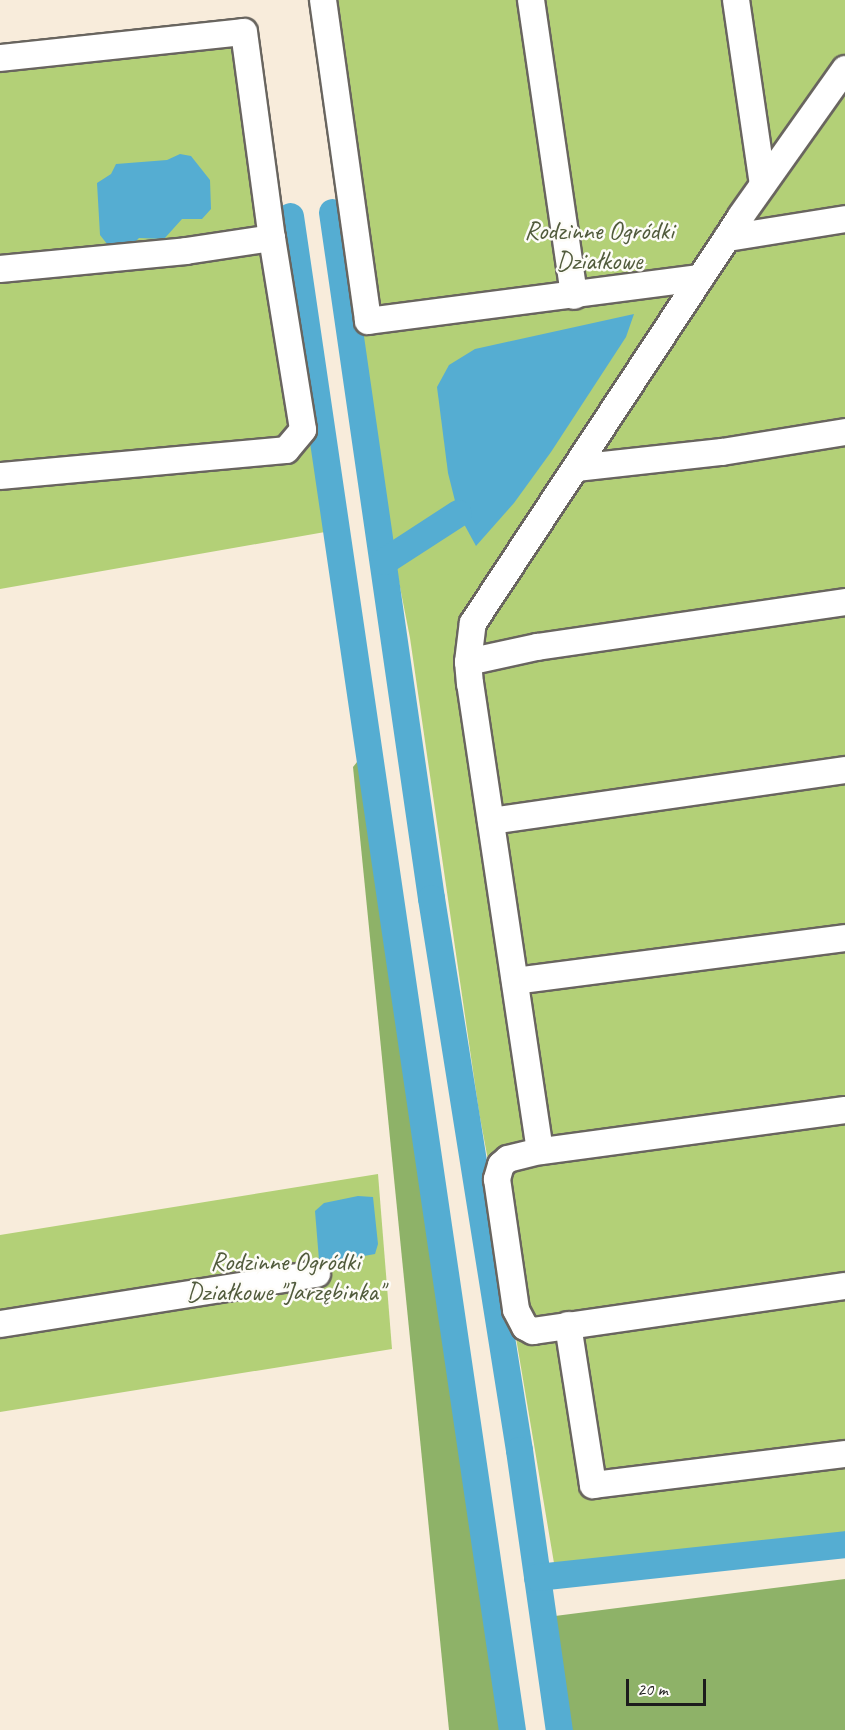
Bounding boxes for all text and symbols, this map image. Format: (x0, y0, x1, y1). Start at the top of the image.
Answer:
park label: Rodzinne Ogródki Działkowe (524, 215, 674, 276)
park label: Rodzinne Ogródki Działkowe "Jarzębinka" (186, 1246, 384, 1308)
scale bar (629, 1667, 708, 1705)
text: 20 m (637, 1678, 668, 1700)

